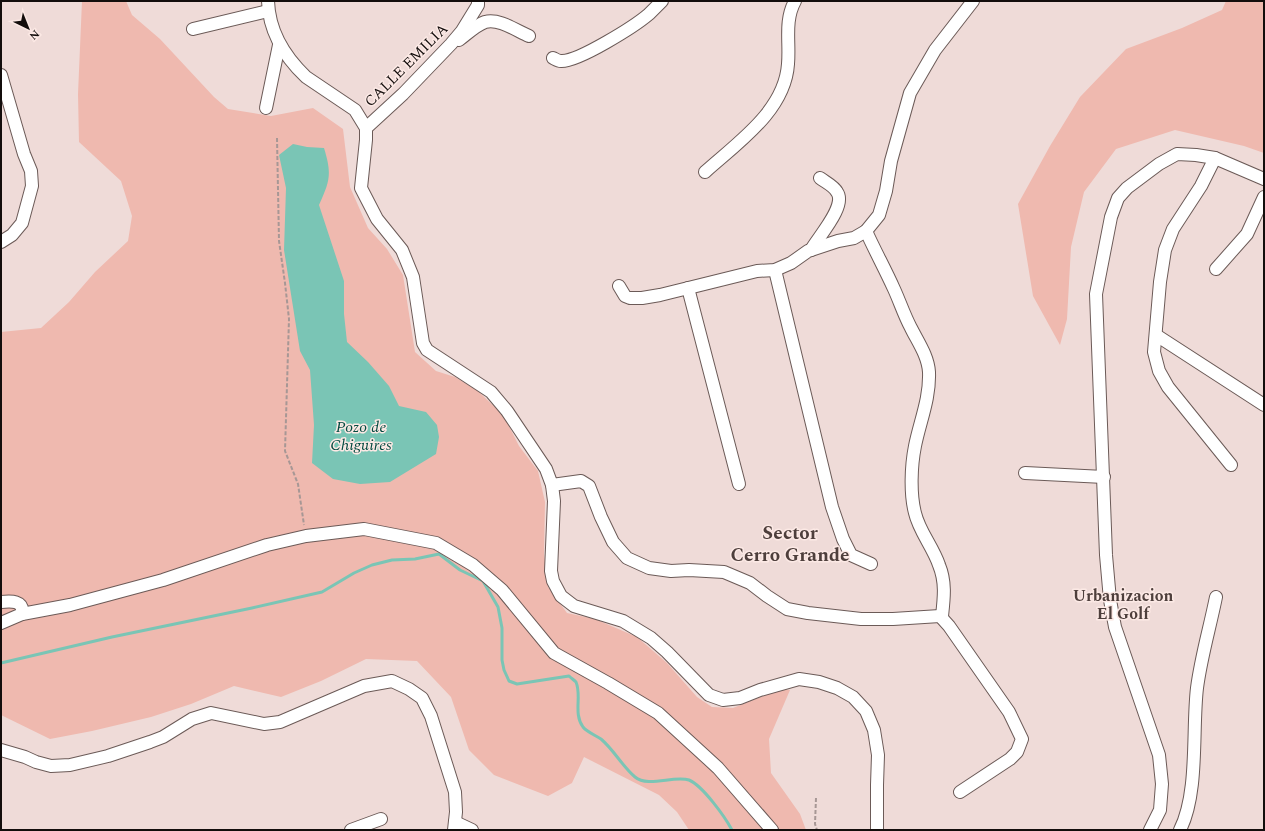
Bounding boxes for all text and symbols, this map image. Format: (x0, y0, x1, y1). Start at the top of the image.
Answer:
north arrow (8, 8, 48, 48)
street label: CALLE EMILIA (359, 18, 454, 113)
text: N (25, 26, 44, 44)
water label: Pozo de Chiguires (330, 415, 392, 457)
district label: Sector Cerro Grande (731, 519, 849, 570)
district label: Urbanizacion El Golf (1073, 584, 1173, 626)

